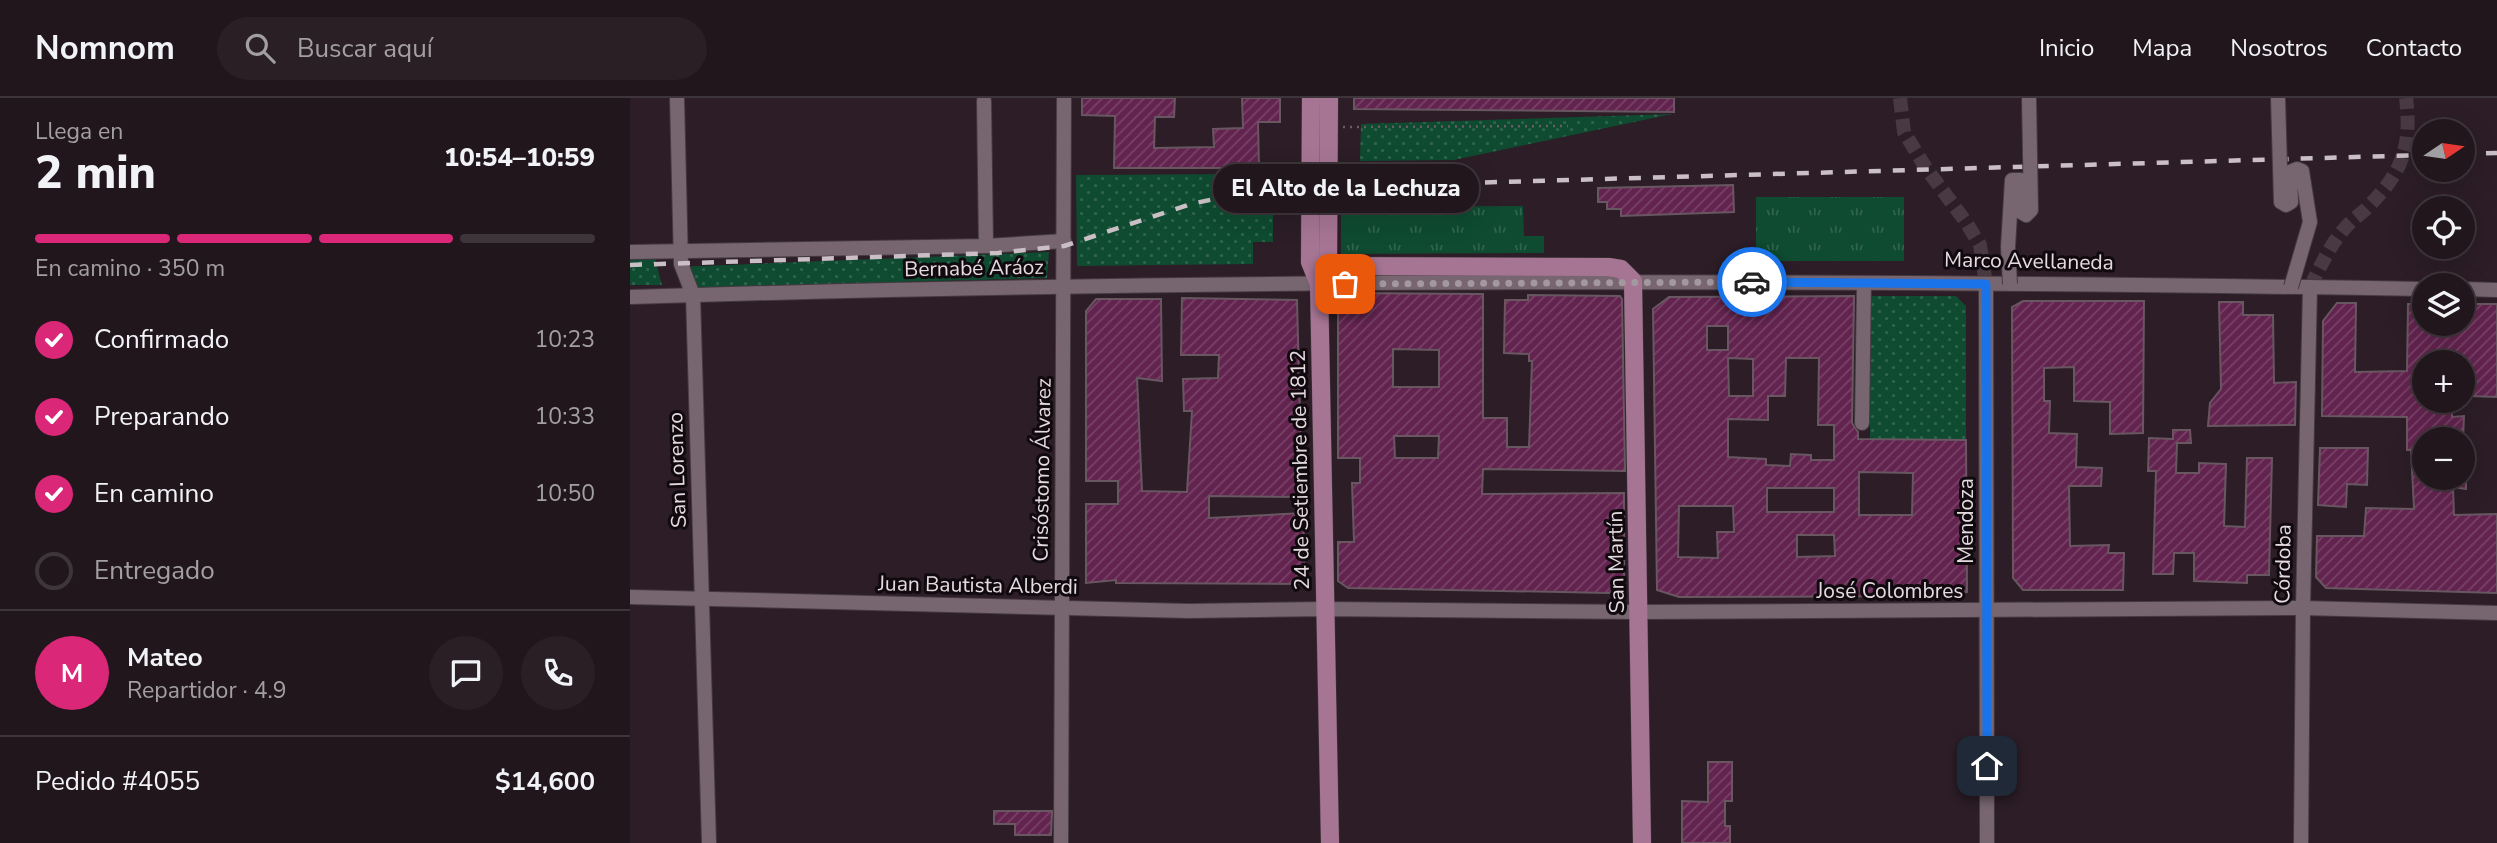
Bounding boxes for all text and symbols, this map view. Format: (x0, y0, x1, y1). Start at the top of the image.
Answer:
search box (217, 17, 707, 80)
text: Nomnom (35, 26, 175, 71)
icon: search (241, 29, 279, 67)
text: Buscar aquí (297, 31, 433, 66)
text: Inicio (2039, 32, 2094, 64)
text: Mapa (2132, 32, 2192, 64)
text: Nosotros (2230, 32, 2328, 64)
text: Contacto (2366, 32, 2462, 64)
text: Llega en (35, 116, 123, 147)
north arrow (2412, 119, 2474, 182)
map controls (2412, 119, 2475, 490)
text: 10:54–10:59 (444, 140, 595, 175)
text: 2 min (35, 141, 156, 204)
callout: El Alto de la Lechuza (1212, 165, 1478, 214)
text: El Alto de la Lechuza (1231, 173, 1461, 204)
button: locate (2412, 196, 2475, 259)
street label: Marco Avellaneda (1944, 246, 2114, 276)
courier (1717, 247, 1787, 317)
text: En camino · 350 m (35, 253, 225, 284)
street label: Bernabé Aráoz (904, 253, 1044, 283)
pin (1315, 254, 1375, 314)
icon: car (1733, 263, 1771, 301)
icon: bag (1326, 265, 1364, 303)
button: layers (2412, 273, 2475, 336)
icon: check (35, 321, 73, 359)
text: Confirmado (94, 322, 229, 357)
text: 10:23 (535, 324, 595, 355)
street label: 24 de Setiembre de 1812 (1284, 350, 1316, 590)
button: + (2412, 350, 2475, 413)
street label: Crisóstomo Álvarez (1026, 378, 1058, 562)
icon: check (35, 398, 73, 436)
text: Preparando (94, 399, 229, 434)
text: 10:33 (535, 401, 595, 432)
street label: San Lorenzo (661, 412, 693, 528)
button: − (2412, 427, 2475, 490)
icon: check (35, 475, 73, 513)
text: En camino (94, 476, 214, 511)
text: 10:50 (535, 478, 595, 509)
street label: Mendoza (1952, 478, 1980, 564)
street label: San Martín (1601, 510, 1631, 614)
street label: Córdoba (2268, 524, 2298, 604)
text: Entregado (94, 553, 215, 588)
street label: Juan Bautista Alberdi (877, 569, 1078, 601)
street label: José Colombres (1816, 577, 1963, 605)
button: chat (429, 636, 503, 710)
button: phone (521, 636, 595, 710)
text: Mateo (127, 640, 203, 675)
text: M (61, 656, 83, 691)
text: Repartidor · 4.9 (127, 675, 287, 706)
pin (1957, 736, 2017, 796)
icon: home (1968, 747, 2006, 785)
text: Pedido #4055 (35, 764, 200, 799)
text: $14,600 (495, 764, 595, 799)

